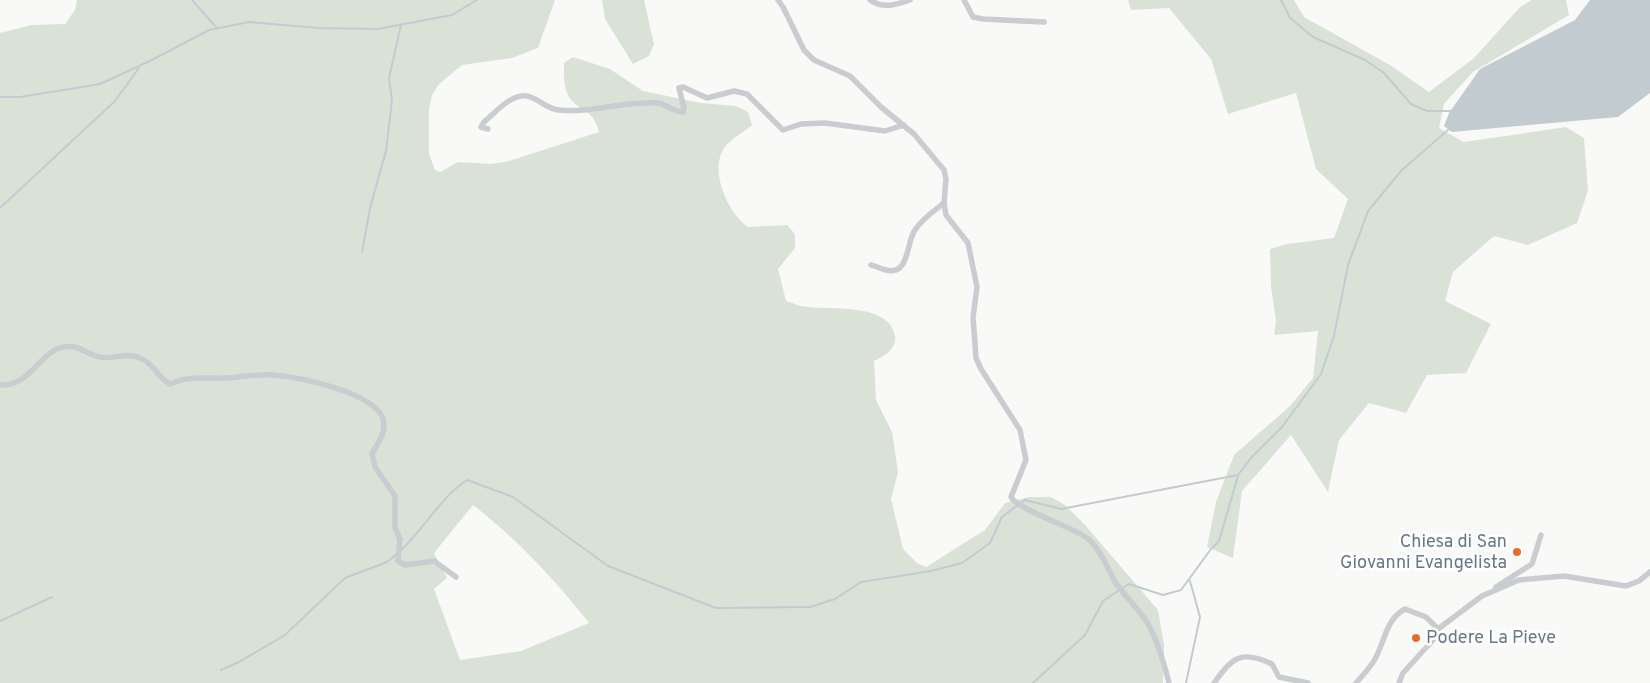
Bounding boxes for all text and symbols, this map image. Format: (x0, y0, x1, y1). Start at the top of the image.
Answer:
place label: Chiesa di San Giovanni Evangelista (1340, 531, 1507, 575)
marker: Chiesa di San Giovanni Evangelista (1511, 546, 1523, 558)
place label: Podere La Pieve (1426, 627, 1556, 650)
marker: Podere La Pieve (1410, 632, 1422, 644)

